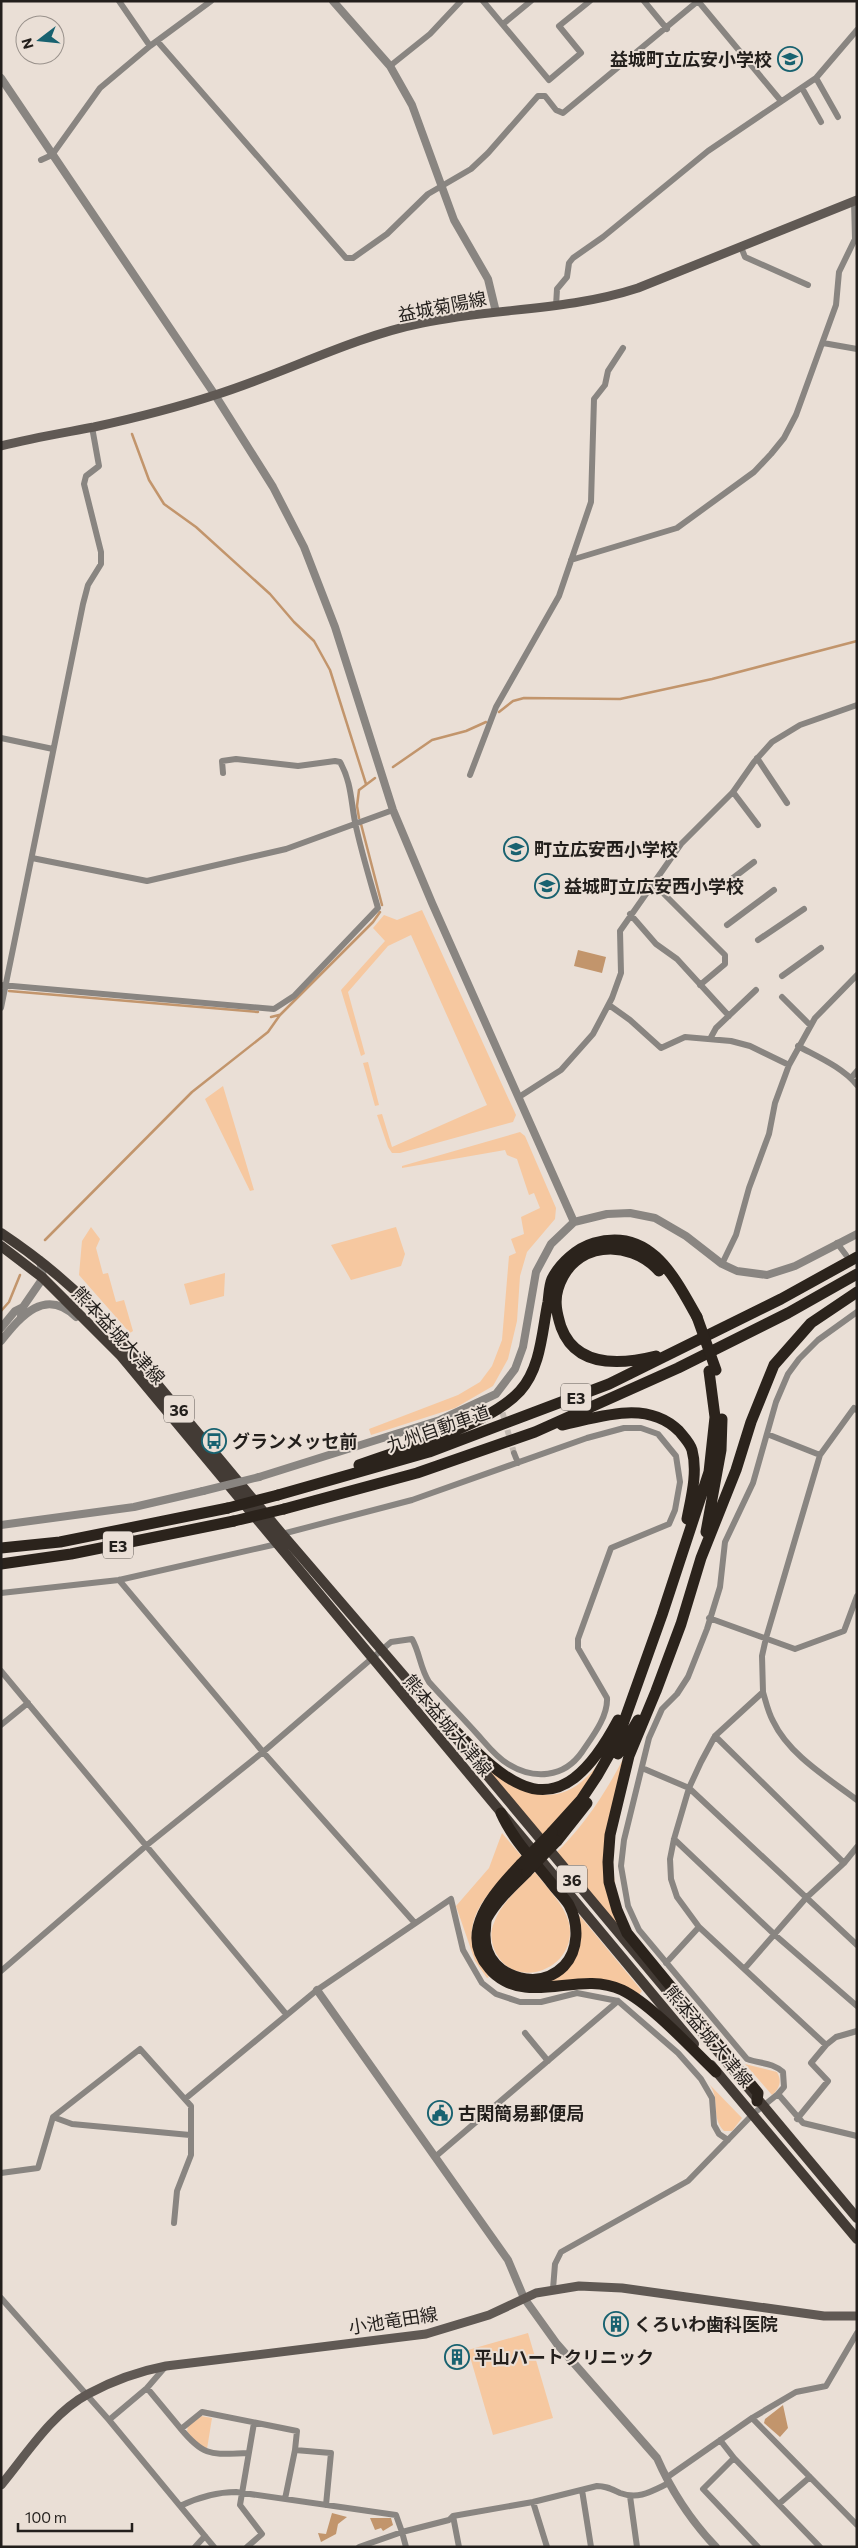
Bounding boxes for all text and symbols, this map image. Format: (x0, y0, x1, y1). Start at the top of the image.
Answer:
north arrow (15, 15, 65, 65)
text: N (17, 36, 37, 51)
school or university icon: 益城町立広安小学校 (777, 46, 803, 72)
place label: 益城町立広安小学校 (610, 48, 772, 70)
street label: 益城菊陽線 (396, 287, 488, 325)
school or university icon: 町立広安西小学校 (503, 836, 529, 862)
place label: 町立広安西小学校 (534, 838, 678, 860)
school or university icon: 益城町立広安西小学校 (534, 873, 560, 899)
place label: 益城町立広安西小学校 (564, 875, 744, 897)
street label: 熊本益城大津線 (68, 1281, 170, 1389)
road number: E3 (561, 1384, 591, 1410)
road number: 36 (164, 1396, 194, 1422)
street label: 九州自動車道 (383, 1400, 493, 1456)
bus stop icon: グランメッセ前 (201, 1428, 227, 1454)
place label: グランメッセ前 (232, 1430, 357, 1452)
road number: E3 (103, 1532, 133, 1558)
street label: 熊本益城大津線 (399, 1670, 497, 1780)
road number: 36 (557, 1866, 587, 1892)
street label: 熊本益城大津線 (660, 1981, 758, 2091)
public building icon: 古閑簡易郵便局 (427, 2100, 453, 2126)
place label: 古閑簡易郵便局 (458, 2102, 584, 2124)
street label: 小池竜田線 (347, 2302, 439, 2338)
building icon: くろいわ歯科医院 (603, 2311, 629, 2337)
place label: くろいわ歯科医院 (634, 2313, 778, 2335)
building icon: 平山ハートクリニック (444, 2344, 470, 2370)
place label: 平山ハートクリニック (474, 2346, 654, 2368)
scale bar (18, 2500, 131, 2532)
text: 100 m (25, 2508, 67, 2526)

